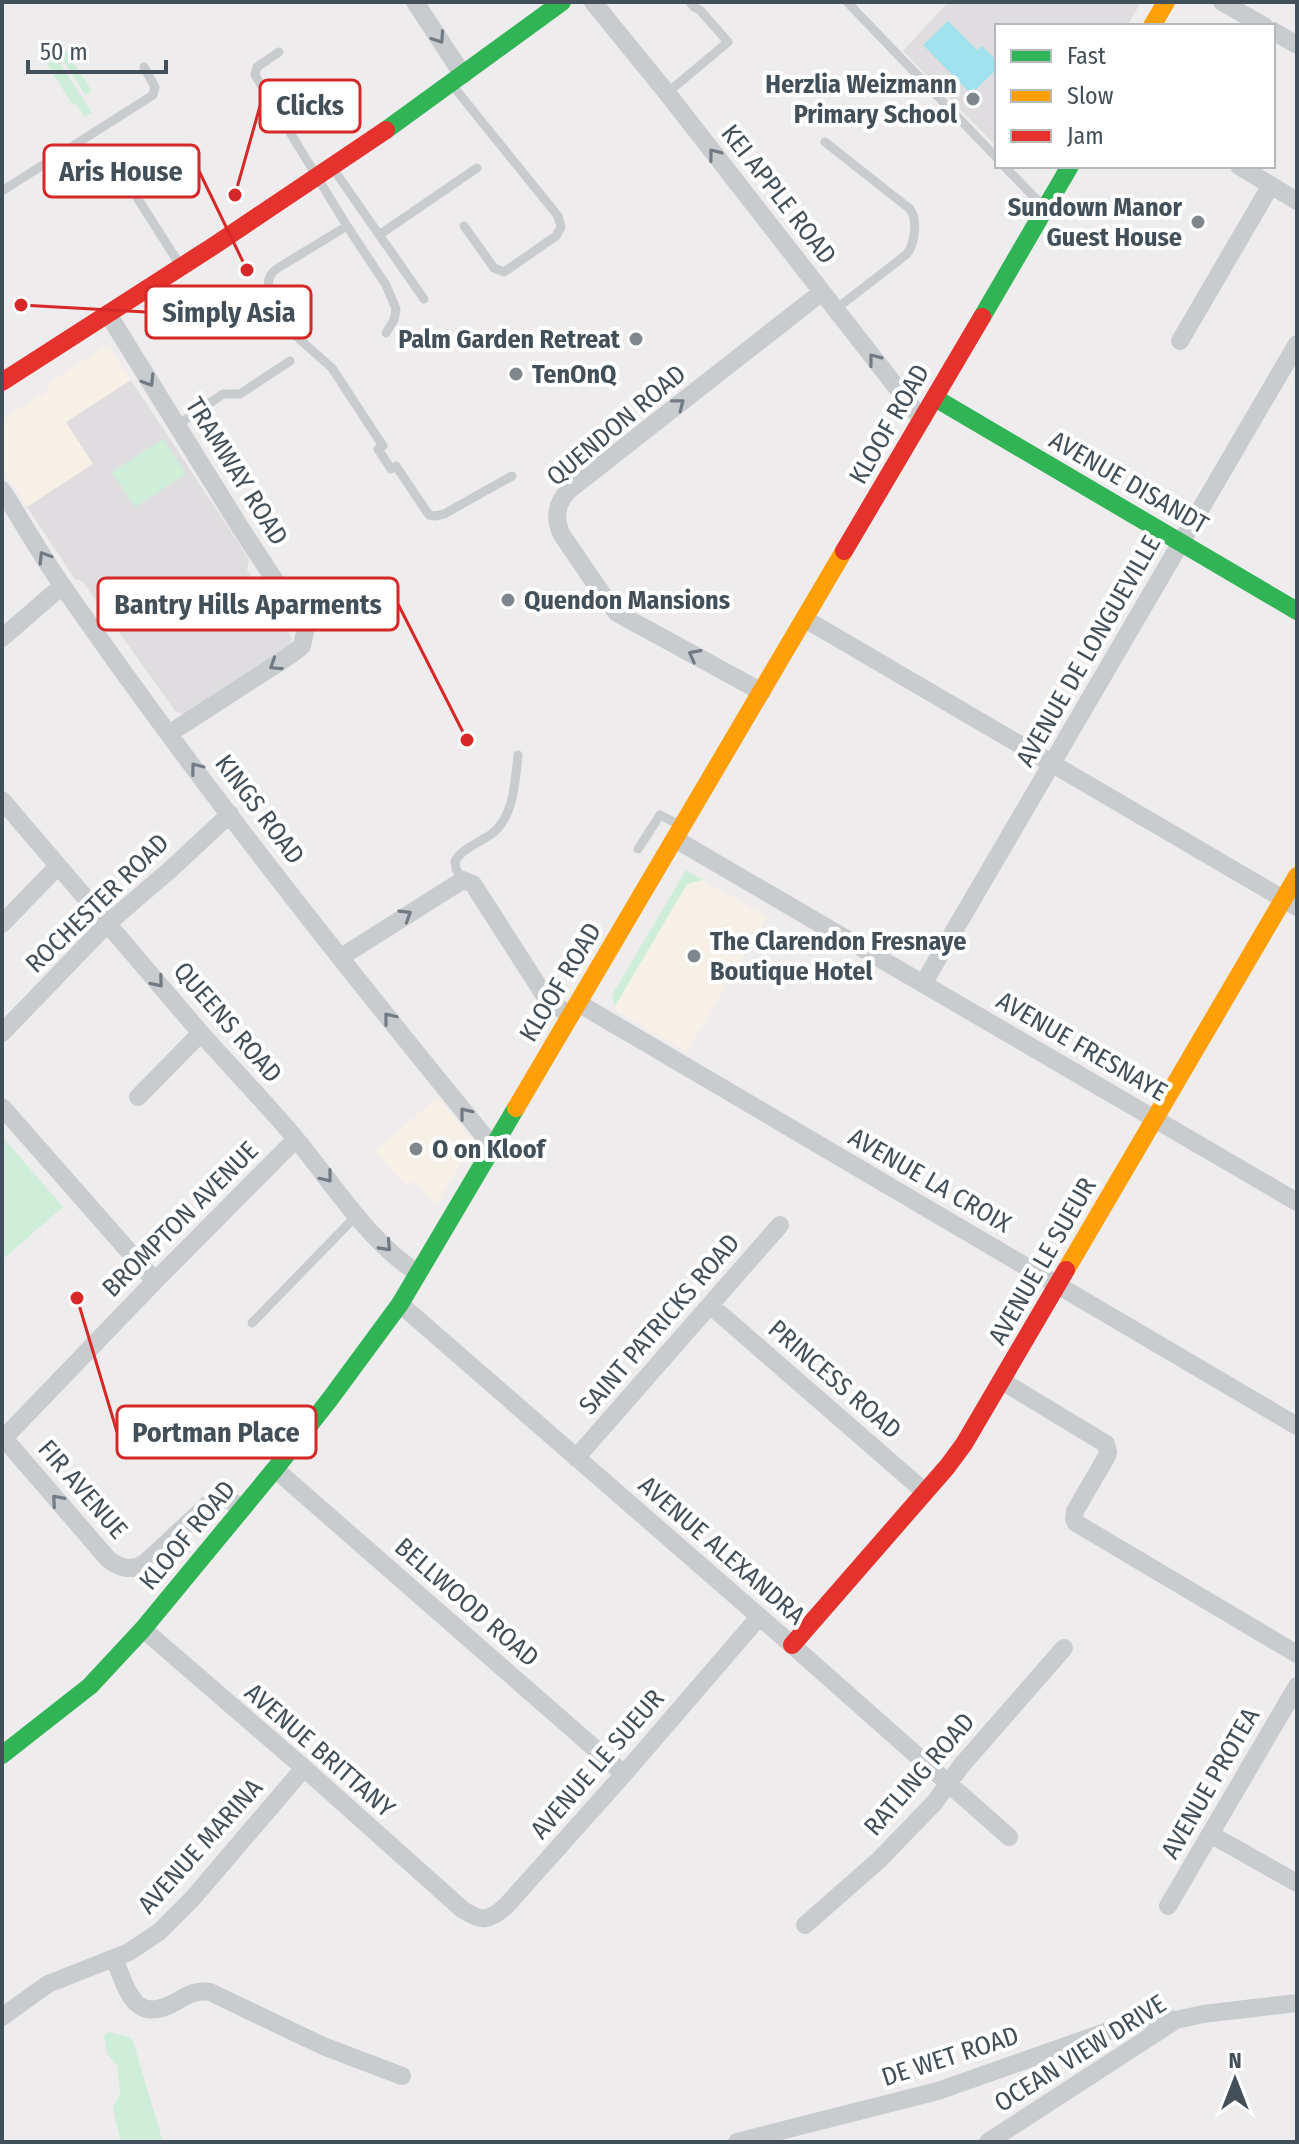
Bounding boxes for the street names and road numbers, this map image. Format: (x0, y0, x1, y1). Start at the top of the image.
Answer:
street label: KEI APPLE ROAD (715, 118, 843, 270)
street label: QUENDON ROAD (541, 358, 692, 492)
street label: KLOOF ROAD (843, 359, 936, 490)
street label: TRAMWAY ROAD (179, 392, 294, 551)
street label: AVENUE DISANDT (1044, 424, 1214, 540)
street label: AVENUE DE LONGUEVILLE (1010, 530, 1167, 772)
street label: KINGS ROAD (208, 748, 311, 870)
street label: ROCHESTER ROAD (19, 827, 175, 979)
street label: KLOOF ROAD (513, 917, 608, 1047)
street label: QUEENS ROAD (167, 956, 288, 1089)
street label: AVENUE FRESNAYE (991, 985, 1173, 1108)
street label: AVENUE LA CROIX (843, 1121, 1017, 1240)
street label: BROMPTON AVENUE (96, 1135, 265, 1304)
street label: AVENUE LE SUEUR (982, 1172, 1103, 1350)
street label: SAINT PATRICKS ROAD (573, 1228, 746, 1421)
street label: PRINCESS ROAD (762, 1313, 907, 1445)
street label: FIR AVENUE (31, 1434, 134, 1545)
street label: AVENUE ALEXANDRA (632, 1470, 812, 1631)
street label: KLOOF ROAD (133, 1474, 242, 1596)
street label: BELLWOOD ROAD (388, 1531, 545, 1673)
street label: AVENUE BRITTANY (238, 1677, 401, 1824)
street label: AVENUE LE SUEUR (524, 1683, 671, 1845)
street label: AVENUE PROTEA (1155, 1702, 1266, 1864)
street label: RATLING ROAD (858, 1707, 981, 1842)
street label: AVENUE MARINA (132, 1772, 269, 1920)
street label: OCEAN VIEW DRIVE (989, 1988, 1172, 2119)
street label: DE WET ROAD (878, 2020, 1022, 2093)

